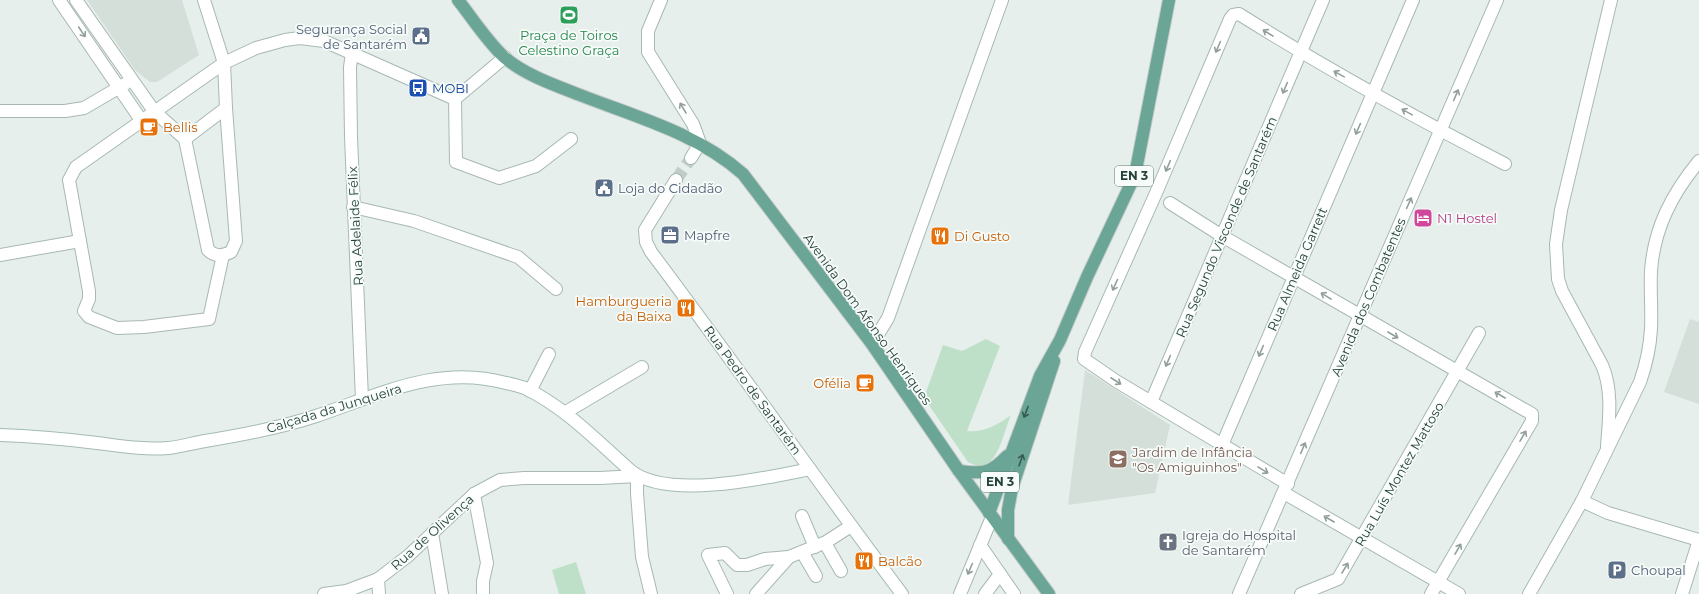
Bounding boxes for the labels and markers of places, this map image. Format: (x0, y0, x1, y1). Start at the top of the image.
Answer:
sports icon: Praça de Toiros Celestino Graça (558, 4, 580, 26)
place label: Segurança Social de Santarém (296, 21, 407, 52)
public building icon: Segurança Social de Santarém (410, 25, 432, 47)
place label: Praça de Toiros Celestino Graça (519, 27, 619, 58)
bus stop icon: MOBI (407, 77, 429, 99)
place label: MOBI (432, 80, 469, 96)
cafe icon: Bellis (138, 116, 160, 138)
place label: Bellis (163, 119, 198, 135)
public building icon: Loja do Cidadão (593, 177, 615, 199)
place label: Loja do Cidadão (618, 180, 723, 196)
hotel icon: N1 Hostel (1412, 207, 1434, 229)
place label: N1 Hostel (1437, 210, 1497, 226)
office icon: Mapfre (659, 224, 681, 246)
restaurant icon: Di Gusto (929, 225, 951, 247)
place label: Mapfre (684, 227, 730, 243)
place label: Di Gusto (954, 228, 1010, 244)
place label: Hamburgueria da Baixa (576, 293, 672, 324)
restaurant icon: Hamburgueria da Baixa (675, 297, 697, 319)
cafe icon: Ofélia (854, 372, 876, 394)
place label: Ofélia (813, 375, 851, 391)
place label: Jardim de Infância "Os Amiguinhos" (1131, 444, 1253, 475)
school or university icon: Jardim de Infância "Os Amiguinhos" (1107, 448, 1129, 470)
place label: Igreja do Hospital de Santarém (1182, 527, 1296, 558)
church icon: Igreja do Hospital de Santarém (1157, 531, 1179, 553)
restaurant icon: Balcão (853, 550, 875, 572)
place label: Balcão (878, 553, 922, 569)
parking icon: Choupal (1606, 559, 1628, 581)
place label: Choupal (1631, 562, 1686, 578)

